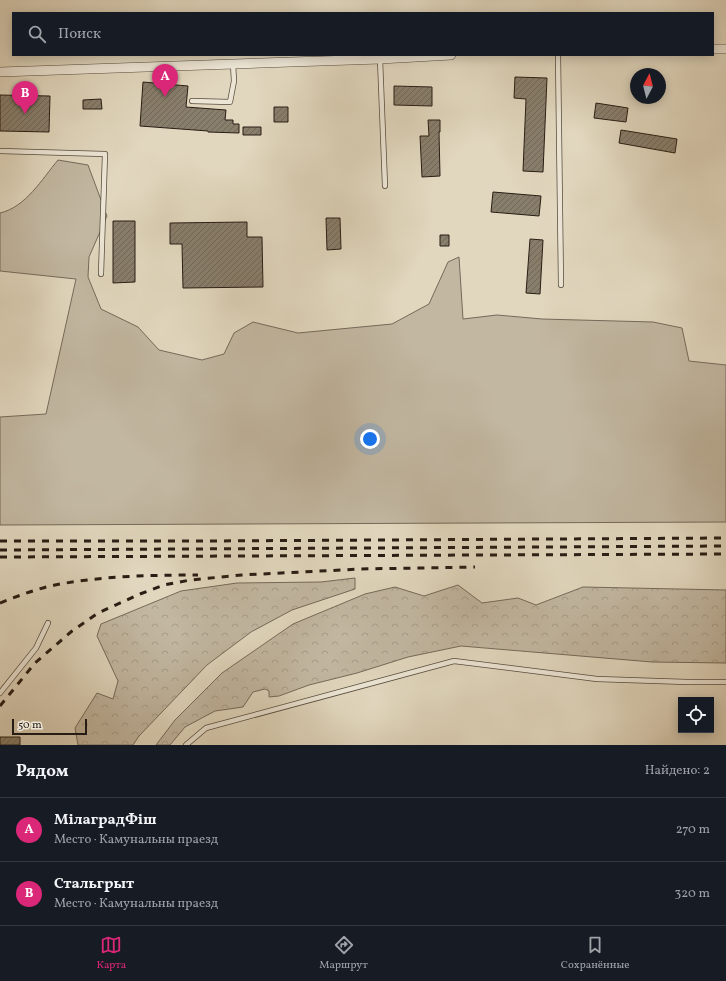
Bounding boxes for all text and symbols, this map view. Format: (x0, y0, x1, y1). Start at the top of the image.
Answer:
search box (12, 12, 714, 56)
icon: search (26, 23, 48, 45)
text: Поиск (58, 24, 101, 45)
pin: A (152, 64, 178, 97)
north arrow (630, 68, 666, 104)
pin: B (12, 81, 38, 114)
your location (360, 429, 380, 449)
map controls (678, 697, 714, 733)
button: locate (678, 697, 714, 733)
scale bar (12, 717, 87, 736)
text: 50 m (18, 718, 42, 733)
text: Рядом (16, 760, 69, 783)
text: Найдено: 2 (645, 762, 710, 780)
text: МілаградФіш (54, 810, 156, 831)
text: A (24, 821, 34, 839)
text: 270 m (676, 821, 710, 839)
text: Место · Камунальны праезд (54, 831, 218, 849)
text: Стальгрыт (54, 874, 134, 895)
text: B (25, 885, 33, 903)
text: 320 m (675, 885, 710, 903)
text: Место · Камунальны праезд (54, 895, 218, 913)
tab: Карта (96, 934, 126, 973)
tab: Маршрут (319, 934, 368, 973)
tab: Сохранённые (561, 934, 629, 973)

